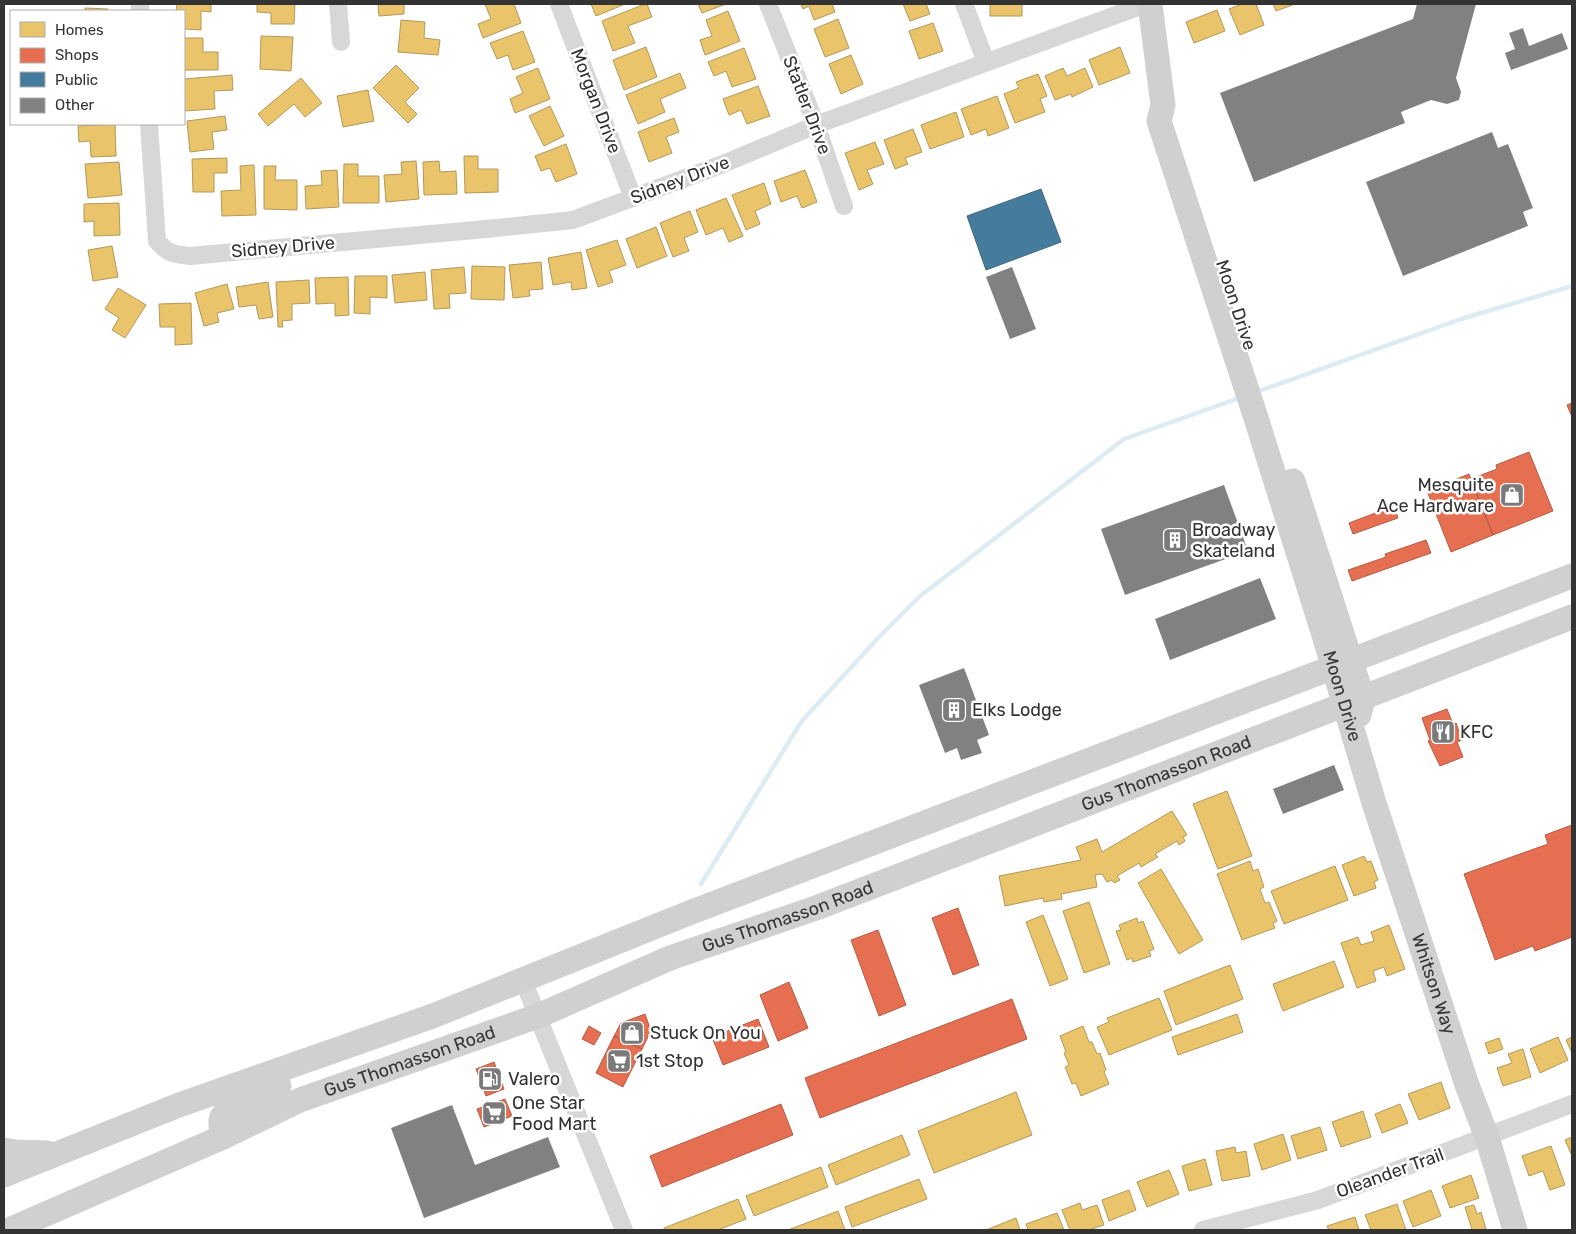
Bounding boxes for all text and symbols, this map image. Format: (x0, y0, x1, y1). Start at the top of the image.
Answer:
legend (10, 10, 185, 125)
text: Homes (55, 21, 104, 39)
street label: Morgan Drive (566, 45, 626, 157)
text: Shops (55, 46, 99, 64)
street label: Statler Drive (778, 53, 836, 157)
text: Public (55, 71, 98, 89)
text: Other (55, 96, 95, 114)
street label: Sidney Drive (627, 151, 733, 209)
street label: Sidney Drive (230, 232, 336, 262)
street label: Moon Drive (1211, 257, 1261, 353)
place label: Mesquite Ace Hardware (1377, 474, 1494, 517)
shop icon: Mesquite Ace Hardware (1499, 482, 1525, 508)
place label: Broadway Skateland (1192, 519, 1276, 562)
building icon: Broadway Skateland (1162, 527, 1188, 553)
street label: Moon Drive (1318, 648, 1366, 744)
building icon: Elks Lodge (941, 697, 967, 723)
place label: Elks Lodge (972, 699, 1062, 721)
restaurant icon: KFC (1430, 719, 1456, 745)
place label: KFC (1460, 721, 1493, 743)
street label: Gus Thomasson Road (1078, 731, 1254, 816)
street label: Gus Thomasson Road (699, 876, 876, 957)
street label: Whitson Way (1407, 931, 1461, 1037)
shop icon: Stuck On You (619, 1020, 645, 1046)
street label: Gus Thomasson Road (321, 1021, 498, 1102)
place label: Stuck On You (650, 1022, 761, 1044)
supermarket icon: 1st Stop (606, 1048, 632, 1074)
place label: 1st Stop (636, 1050, 704, 1072)
fuel station icon: Valero (477, 1066, 503, 1092)
place label: Valero (508, 1068, 560, 1090)
place label: One Star Food Mart (512, 1092, 596, 1135)
supermarket icon: One Star Food Mart (481, 1100, 507, 1126)
street label: Oleander Trail (1333, 1143, 1447, 1203)

